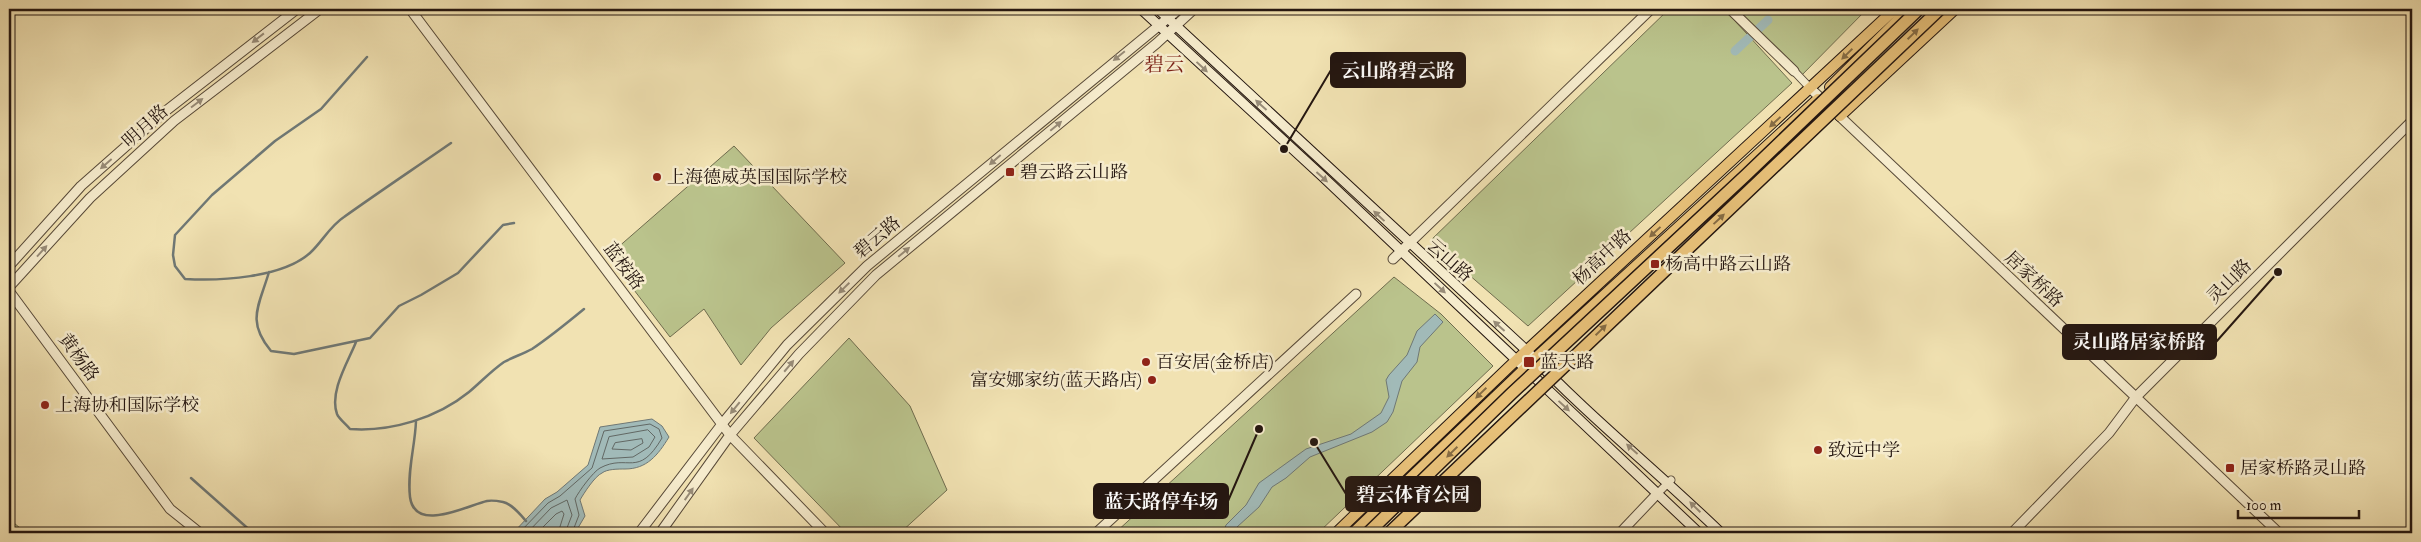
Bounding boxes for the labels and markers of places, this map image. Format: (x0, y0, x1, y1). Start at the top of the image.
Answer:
callout: 云山路碧云路 (1331, 53, 1465, 87)
place label: 碧云路云山路 (1020, 161, 1128, 184)
place label: 上海德威英国国际学校 (667, 166, 847, 189)
marker: 碧云路云山路 (1004, 166, 1016, 178)
marker: 上海德威英国国际学校 (651, 171, 663, 183)
place label: 杨高中路云山路 (1665, 253, 1791, 276)
marker: 杨高中路云山路 (1649, 258, 1661, 270)
callout: 灵山路居家桥路 (2063, 325, 2216, 359)
place label: 百安居(金桥店) (1156, 351, 1274, 374)
place label: 蓝天路 (1540, 351, 1594, 374)
marker: 蓝天路 (1522, 355, 1536, 369)
marker: 百安居(金桥店) (1140, 356, 1152, 368)
place label: 富安娜家纺(蓝天路店) (970, 369, 1142, 392)
marker: 富安娜家纺(蓝天路店) (1146, 374, 1158, 386)
place label: 上海协和国际学校 (55, 394, 199, 417)
marker: 上海协和国际学校 (39, 399, 51, 411)
place label: 致远中学 (1828, 439, 1900, 462)
marker: 致远中学 (1812, 444, 1824, 456)
place label: 居家桥路灵山路 (2240, 457, 2366, 480)
marker: 居家桥路灵山路 (2224, 462, 2236, 474)
callout: 碧云体育公园 (1346, 477, 1480, 511)
callout: 蓝天路停车场 (1094, 484, 1228, 518)

